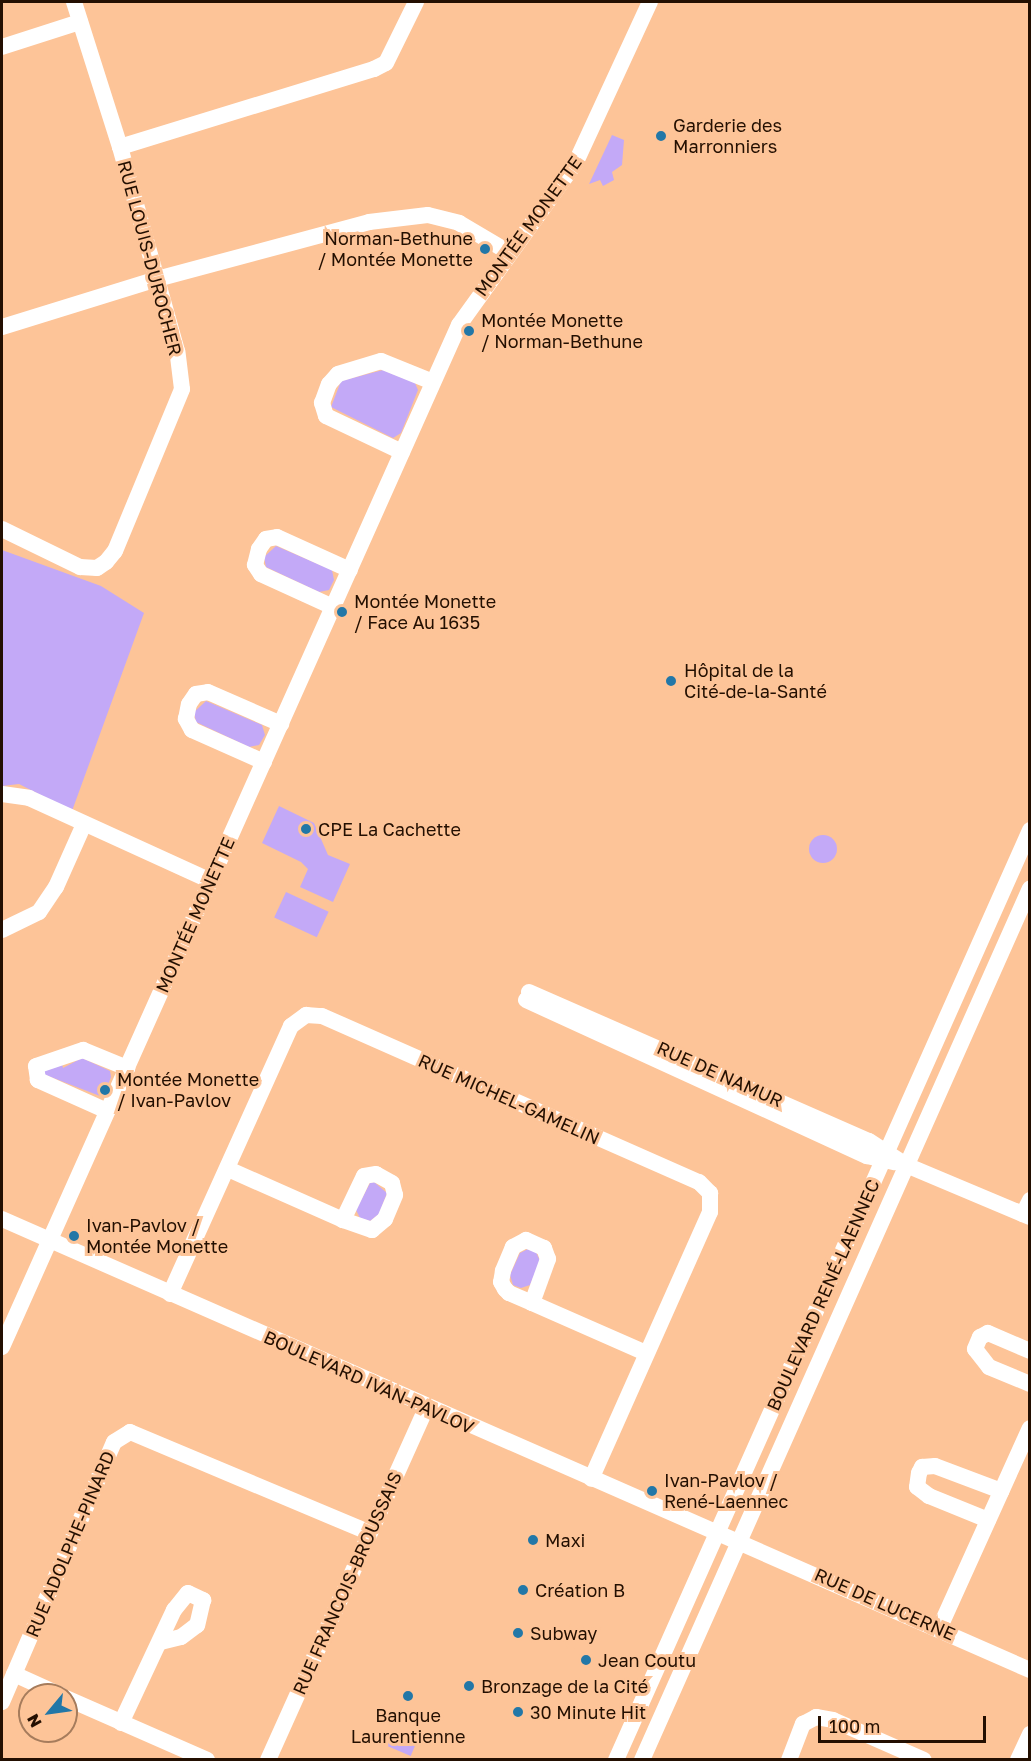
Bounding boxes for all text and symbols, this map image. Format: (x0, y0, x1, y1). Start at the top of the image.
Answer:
place label: Garderie des Marronniers (673, 115, 782, 158)
marker: Garderie des Marronniers (654, 129, 668, 143)
street label: MONTÉE MONETTE (470, 152, 586, 300)
street label: RUE LOUIS-DUROCHER (114, 158, 186, 358)
place label: Norman-Bethune / Montée Monette (318, 228, 473, 270)
marker: Norman-Bethune / Montée Monette (478, 242, 492, 256)
place label: Montée Monette / Norman-Bethune (481, 310, 643, 352)
marker: Montée Monette / Norman-Bethune (462, 324, 476, 338)
place label: Montée Monette / Face Au 1635 (354, 591, 496, 634)
marker: Montée Monette / Face Au 1635 (335, 605, 349, 619)
place label: Hôpital de la Cité-de-la-Santé (684, 660, 827, 702)
marker: Hôpital de la Cité-de-la-Santé (662, 672, 680, 690)
place label: CPE La Cachette (318, 818, 461, 840)
marker: CPE La Cachette (299, 822, 313, 836)
street label: MONTÉE MONETTE (151, 834, 239, 996)
street label: RUE DE NAMUR (654, 1037, 786, 1111)
street label: RUE MICHEL-GAMELIN (415, 1049, 603, 1149)
place label: Montée Monette / Ivan-Pavlov (117, 1069, 259, 1112)
marker: Montée Monette / Ivan-Pavlov (98, 1083, 112, 1097)
street label: BOULEVARD RENÉ-LAENNEC (762, 1176, 884, 1414)
place label: Ivan-Pavlov / Montée Monette (86, 1215, 228, 1258)
marker: Ivan-Pavlov / Montée Monette (67, 1229, 81, 1243)
street label: BOULEVARD IVAN-PAVLOV (261, 1326, 477, 1438)
street label: RUE ADOLPHE-PINARD (21, 1448, 119, 1640)
street label: RUE FRANCOIS-BROUSSAIS (288, 1468, 406, 1698)
place label: Ivan-Pavlov / René-Laennec (664, 1470, 788, 1512)
marker: Ivan-Pavlov / René-Laennec (645, 1484, 659, 1498)
place label: Maxi (545, 1529, 585, 1551)
marker: Maxi (526, 1533, 540, 1547)
street label: RUE DE LUCERNE (811, 1563, 959, 1645)
place label: Création B (535, 1579, 625, 1601)
marker: Création B (516, 1583, 530, 1597)
place label: Subway (530, 1622, 597, 1644)
marker: Subway (511, 1626, 525, 1640)
place label: Jean Coutu (598, 1649, 696, 1671)
marker: Jean Coutu (579, 1653, 593, 1667)
place label: Bronzage de la Cité (481, 1675, 648, 1697)
marker: Bronzage de la Cité (462, 1679, 476, 1693)
north arrow (18, 1683, 78, 1743)
marker: Banque Laurentienne (401, 1689, 415, 1703)
place label: 30 Minute Hit (530, 1701, 646, 1723)
scale bar (821, 1704, 989, 1742)
place label: Banque Laurentienne (351, 1705, 465, 1748)
marker: 30 Minute Hit (511, 1705, 525, 1719)
text: N (22, 1711, 46, 1731)
text: 100 m (829, 1715, 880, 1737)

